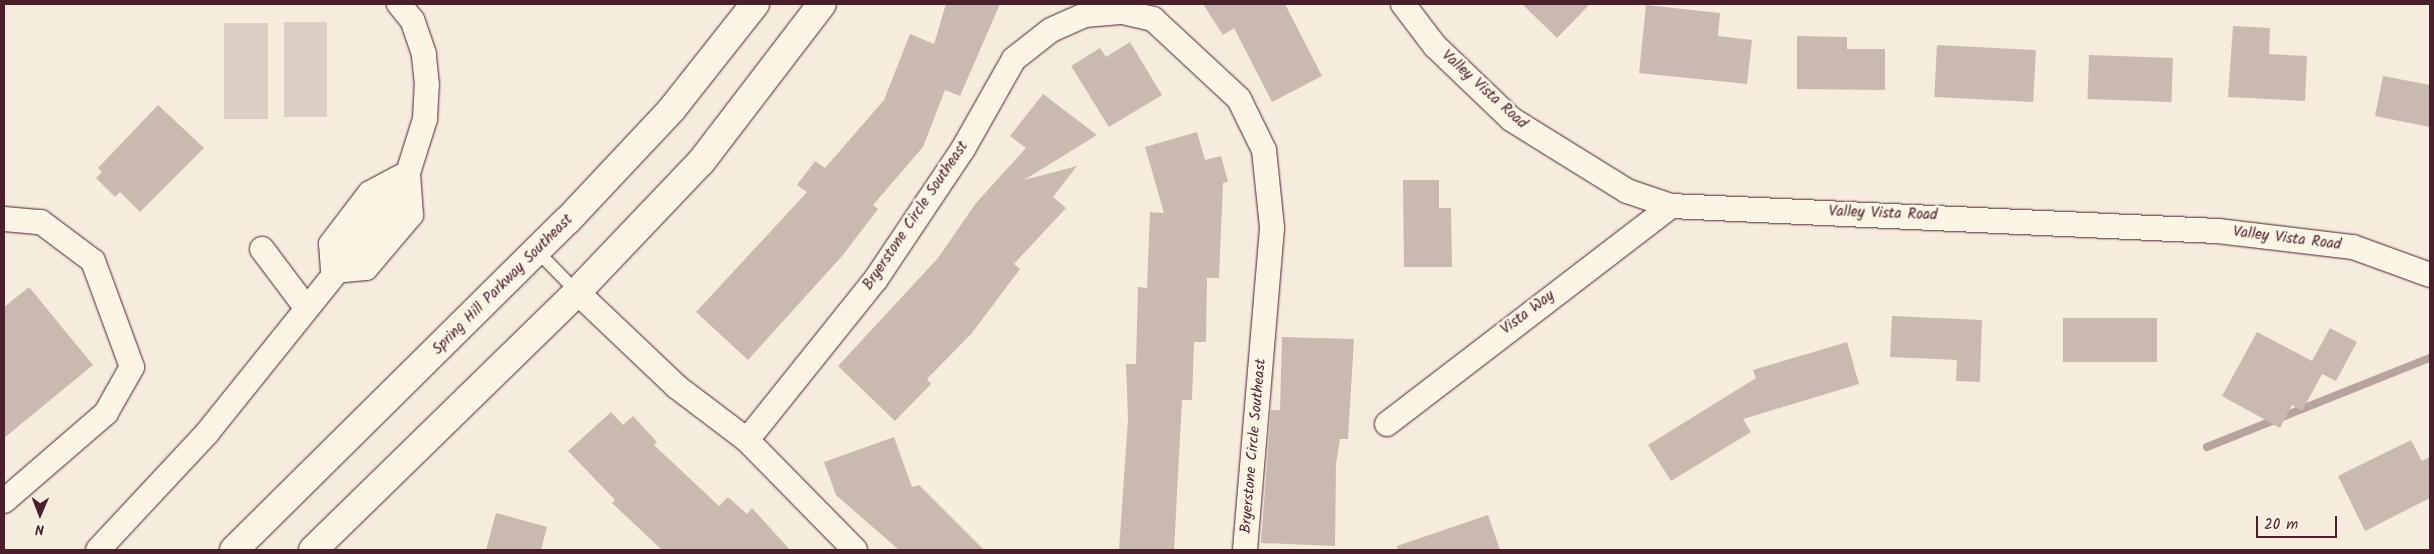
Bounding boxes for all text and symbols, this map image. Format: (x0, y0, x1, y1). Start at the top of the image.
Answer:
street label: Valley Vista Road (1437, 47, 1531, 133)
street label: Bryerstone Circle Southeast (859, 138, 973, 294)
street label: Valley Vista Road (1828, 203, 1938, 225)
street label: Spring Hill Parkway Southeast (429, 211, 577, 359)
street label: Valley Vista Road (2232, 223, 2342, 255)
street label: Vista Way (1498, 287, 1558, 339)
street label: Bryerstone Circle Southeast (1237, 358, 1271, 534)
north arrow (15, 489, 65, 539)
scale bar (2259, 506, 2340, 538)
text: 20 m (2264, 513, 2298, 537)
text: N (35, 518, 44, 540)

